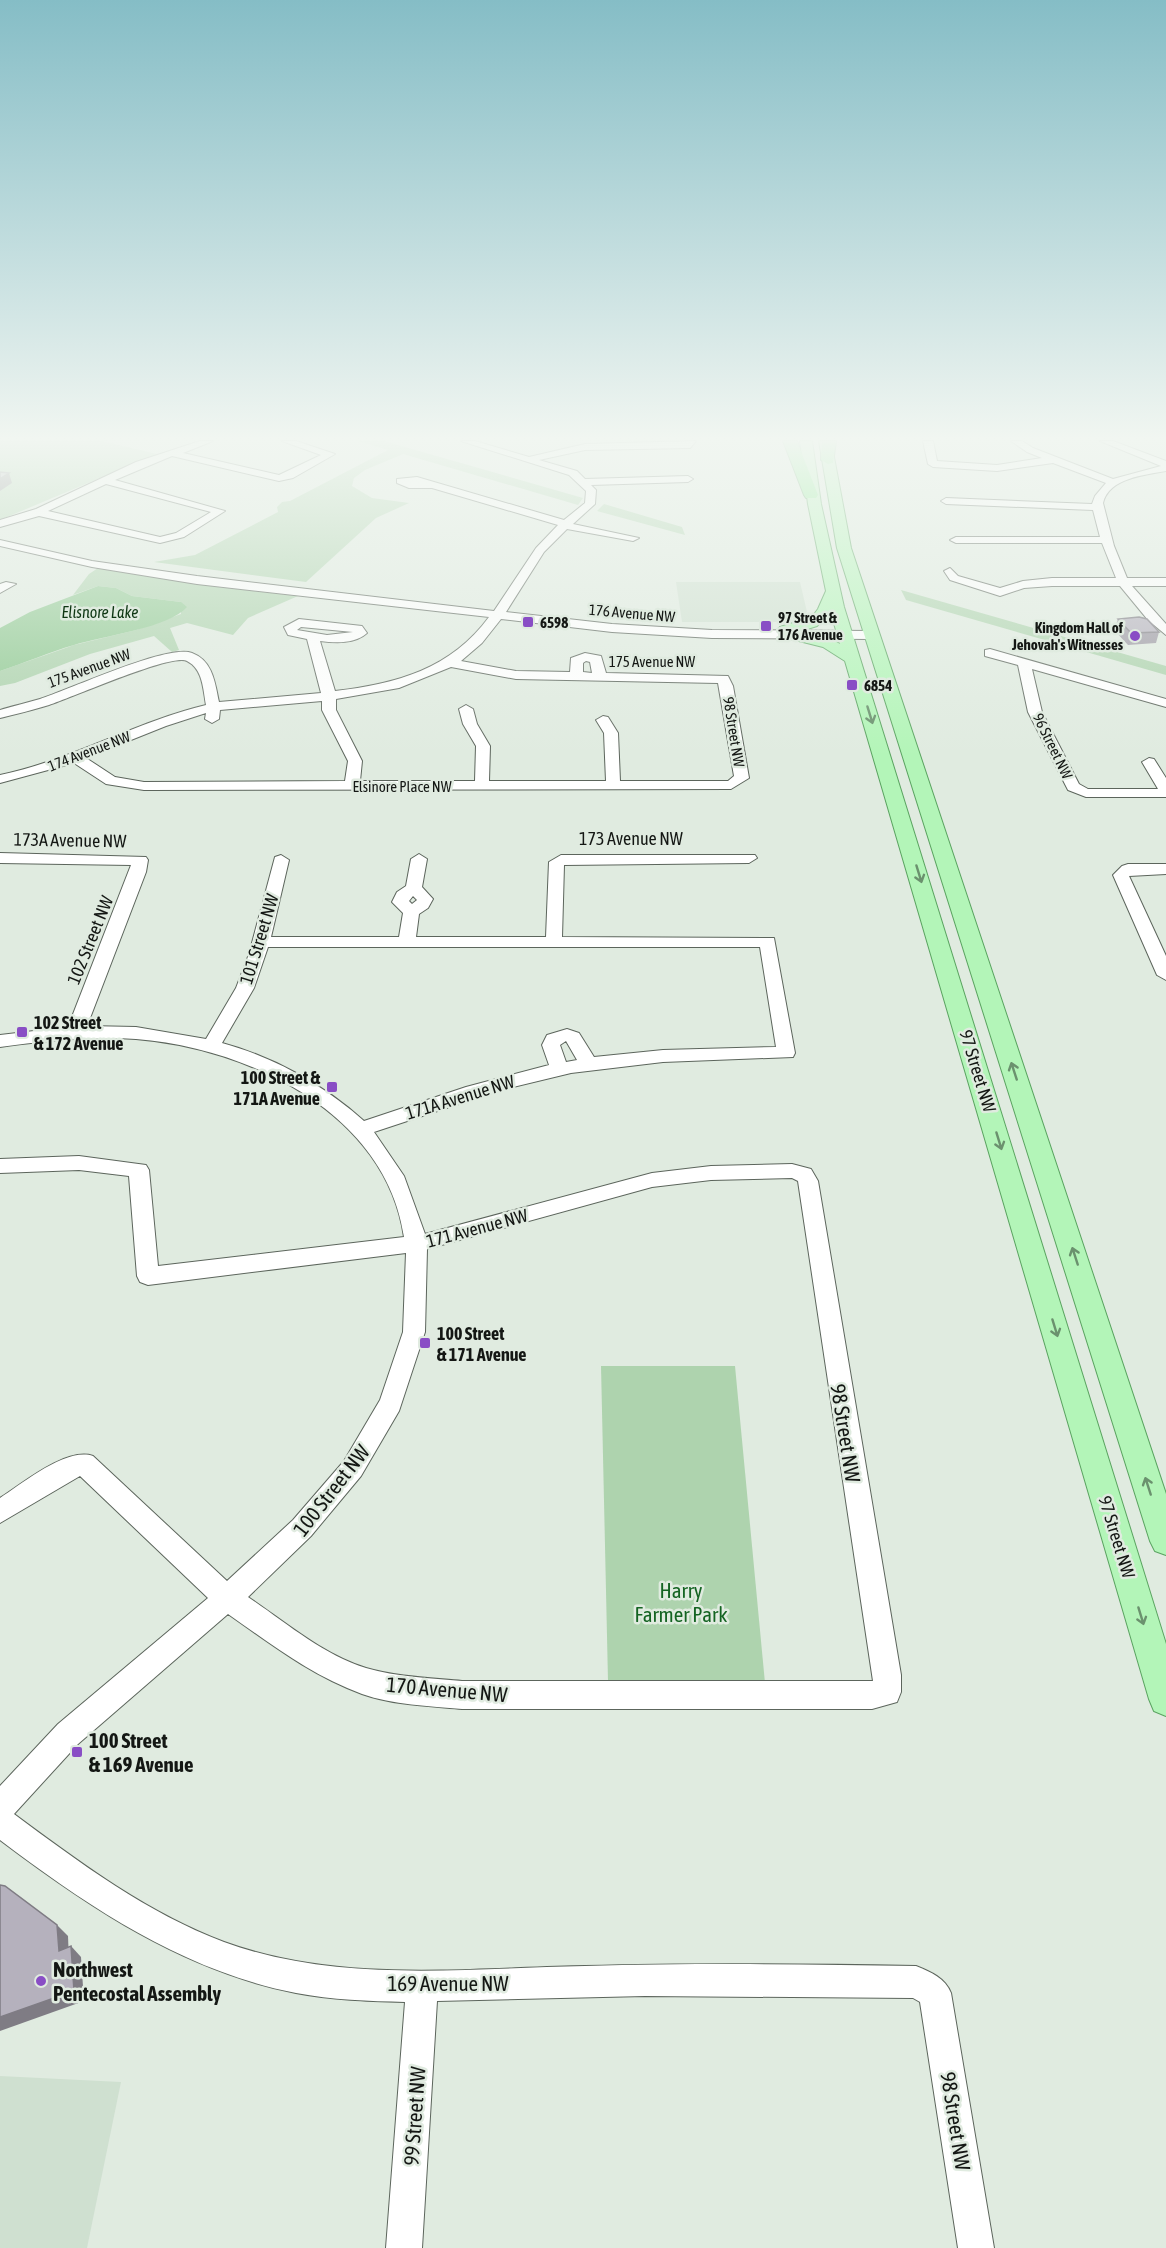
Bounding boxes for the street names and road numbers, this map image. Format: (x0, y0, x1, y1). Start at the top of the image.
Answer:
street label: 176 Avenue NW (588, 601, 676, 625)
street label: 175 Avenue NW (45, 645, 133, 691)
street label: 175 Avenue NW (609, 653, 695, 670)
street label: 98 Street NW (720, 696, 748, 768)
street label: 96 Street NW (1030, 710, 1076, 782)
street label: 174 Avenue NW (46, 728, 133, 774)
street label: Elsinore Place NW (352, 778, 452, 795)
street label: 173 Avenue NW (579, 828, 683, 849)
street label: 173A Avenue NW (14, 829, 126, 851)
street label: 101 Street NW (235, 891, 283, 987)
street label: 102 Street NW (63, 893, 117, 987)
street label: 97 Street NW (956, 1027, 1000, 1115)
street label: 171A Avenue NW (403, 1070, 517, 1124)
street label: 171 Avenue NW (424, 1204, 530, 1252)
street label: 98 Street NW (826, 1382, 866, 1485)
street label: 100 Street NW (288, 1439, 374, 1540)
street label: 97 Street NW (1095, 1493, 1139, 1581)
street label: 170 Avenue NW (386, 1672, 509, 1706)
street label: 169 Avenue NW (387, 1971, 509, 1995)
street label: 99 Street NW (399, 2065, 429, 2166)
street label: 98 Street NW (936, 2070, 976, 2173)

